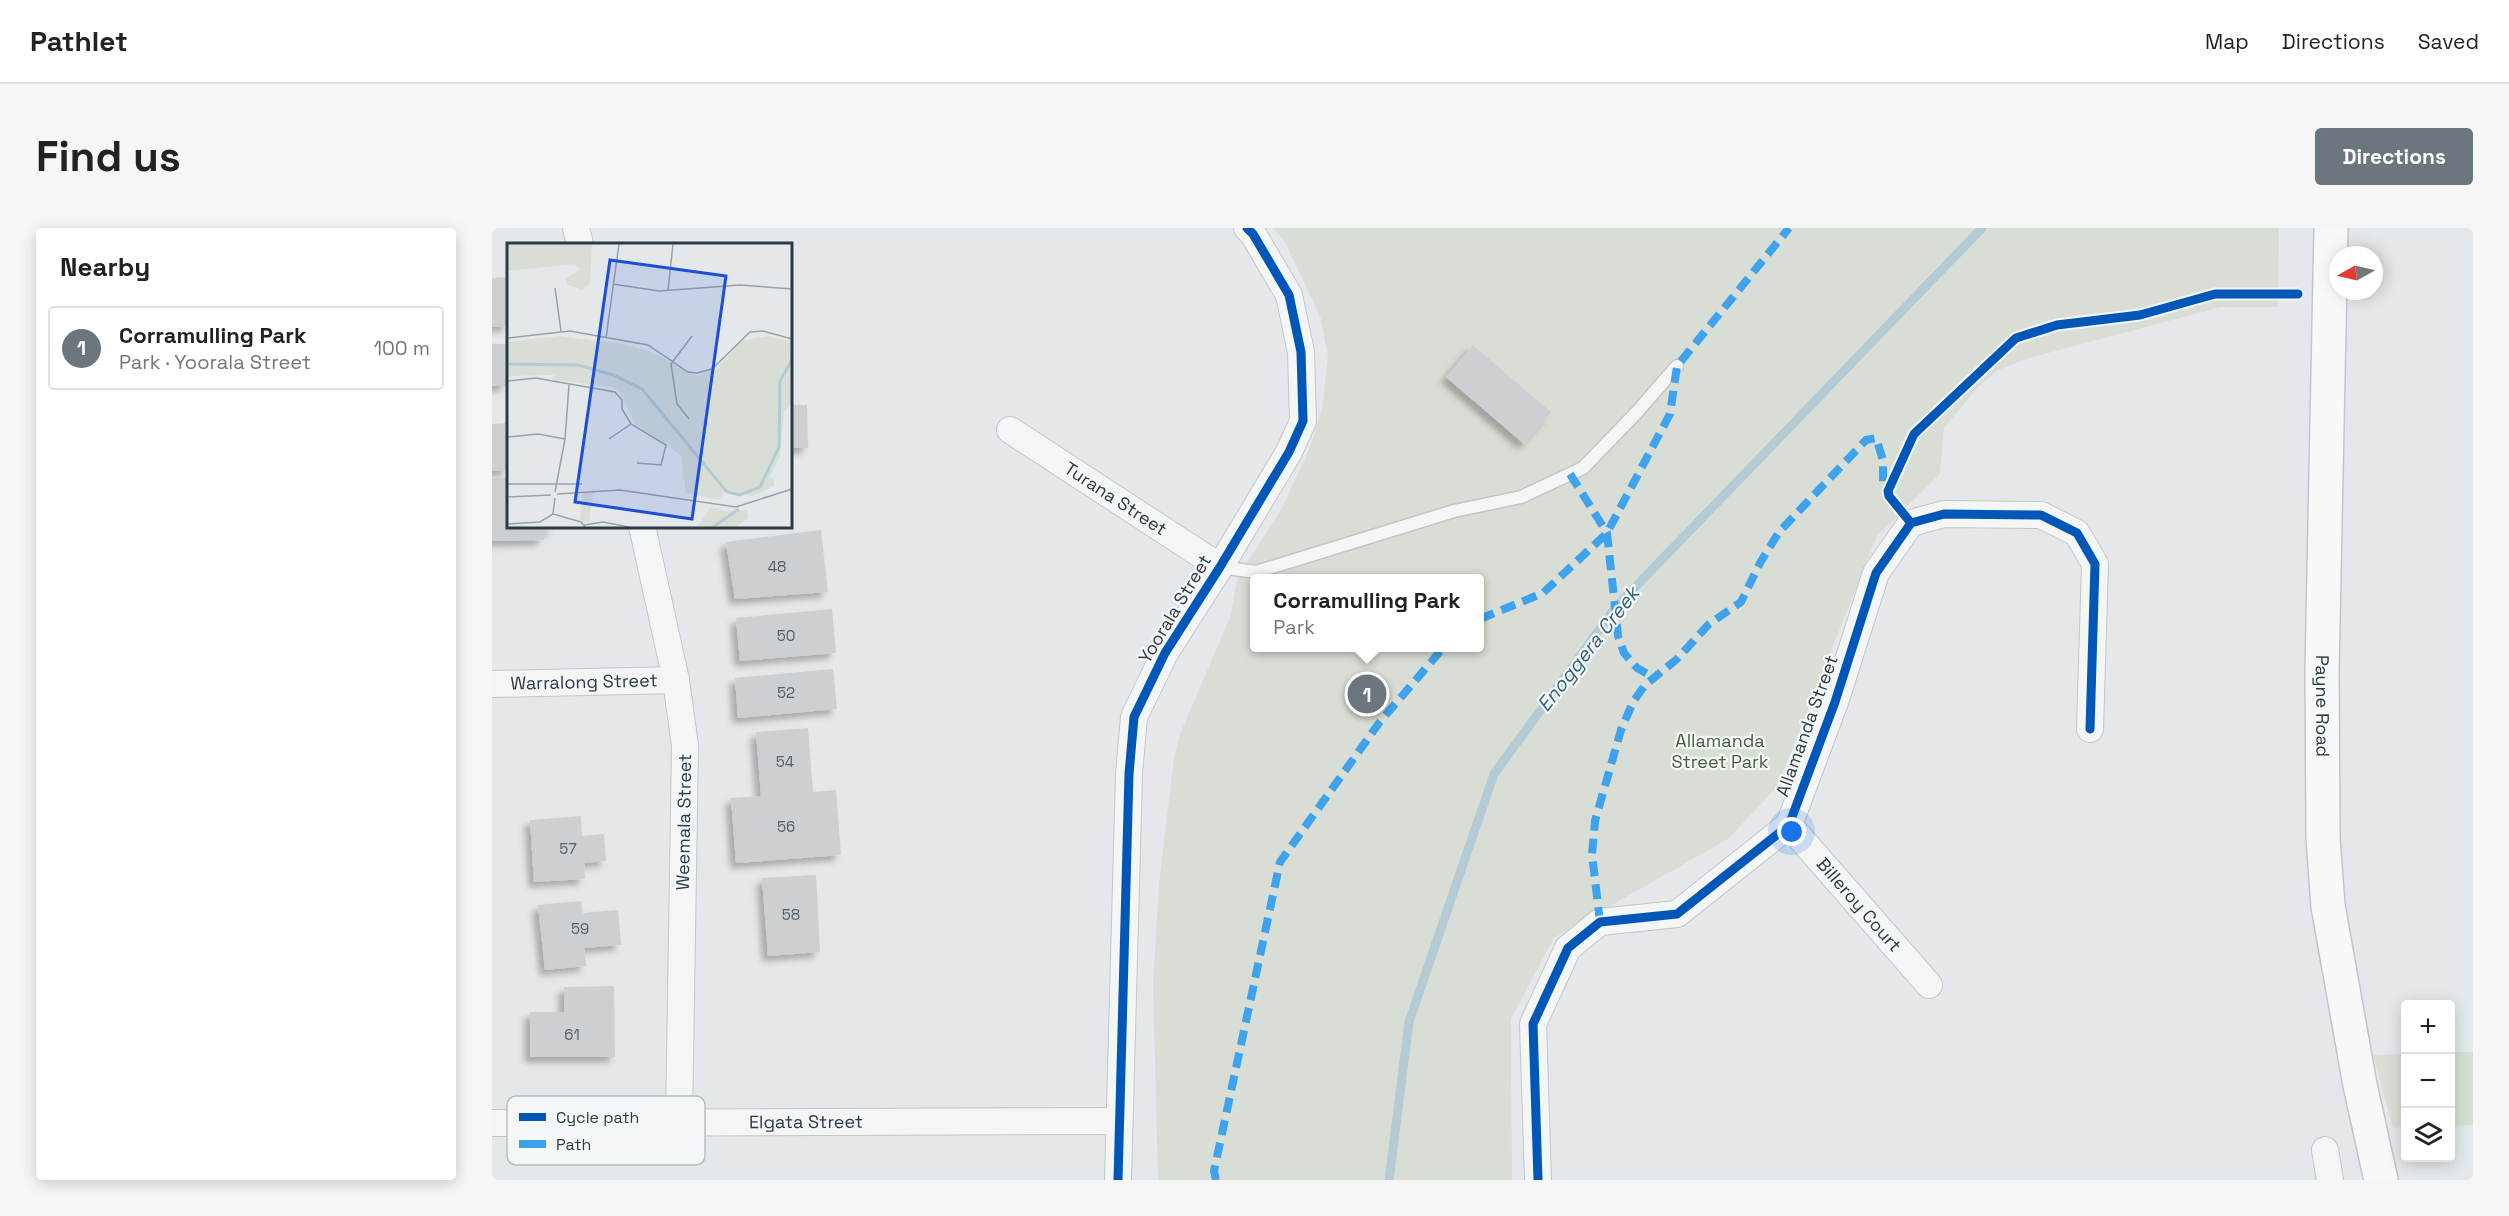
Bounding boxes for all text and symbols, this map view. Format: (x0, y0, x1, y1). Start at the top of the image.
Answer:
text: Pathlet (30, 23, 128, 59)
text: Map (2205, 28, 2249, 55)
text: Directions (2282, 28, 2385, 55)
text: Saved (2418, 28, 2479, 55)
button: Directions (2315, 128, 2473, 185)
text: Find us (36, 130, 181, 183)
inset map (507, 243, 792, 528)
north arrow (2329, 246, 2383, 300)
text: Nearby (60, 250, 150, 284)
text: Corramulling Park (119, 321, 306, 349)
text: 1 (77, 335, 86, 361)
text: 100 m (374, 335, 430, 361)
text: Park · Yoorala Street (119, 349, 311, 375)
street label: Turana Street (1060, 457, 1172, 540)
street label: Yoorala Street (1133, 550, 1216, 667)
house number: 48 (768, 557, 786, 576)
popup (1250, 574, 1484, 652)
water label: Enoggera Creek (1531, 579, 1646, 717)
text: Corramulling Park (1273, 586, 1461, 614)
text: Park (1273, 614, 1315, 640)
house number: 50 (777, 626, 795, 645)
street label: Allamanda Street (1770, 652, 1843, 800)
street label: Payne Road (2311, 655, 2335, 757)
street label: Warralong Street (510, 668, 658, 695)
pin: 1 (1348, 672, 1386, 716)
house number: 52 (777, 683, 795, 702)
park label: Allamanda Street Park (1671, 729, 1769, 773)
house number: 54 (776, 752, 794, 771)
street label: Weemala Street (671, 753, 696, 891)
house number: 56 (777, 817, 795, 836)
your location (1777, 817, 1806, 846)
house number: 57 (559, 839, 577, 858)
street label: Billeroy Court (1812, 853, 1907, 956)
house number: 58 (782, 905, 800, 924)
house number: 59 (571, 919, 589, 938)
map controls (2401, 1000, 2455, 1162)
button: + (2401, 1000, 2455, 1054)
house number: 61 (564, 1025, 580, 1044)
button: − (2401, 1054, 2455, 1108)
legend (507, 1096, 705, 1165)
text: Cycle path (556, 1107, 639, 1128)
button: layers (2401, 1108, 2455, 1162)
street label: Elgata Street (749, 1110, 863, 1133)
text: Path (556, 1134, 591, 1155)

